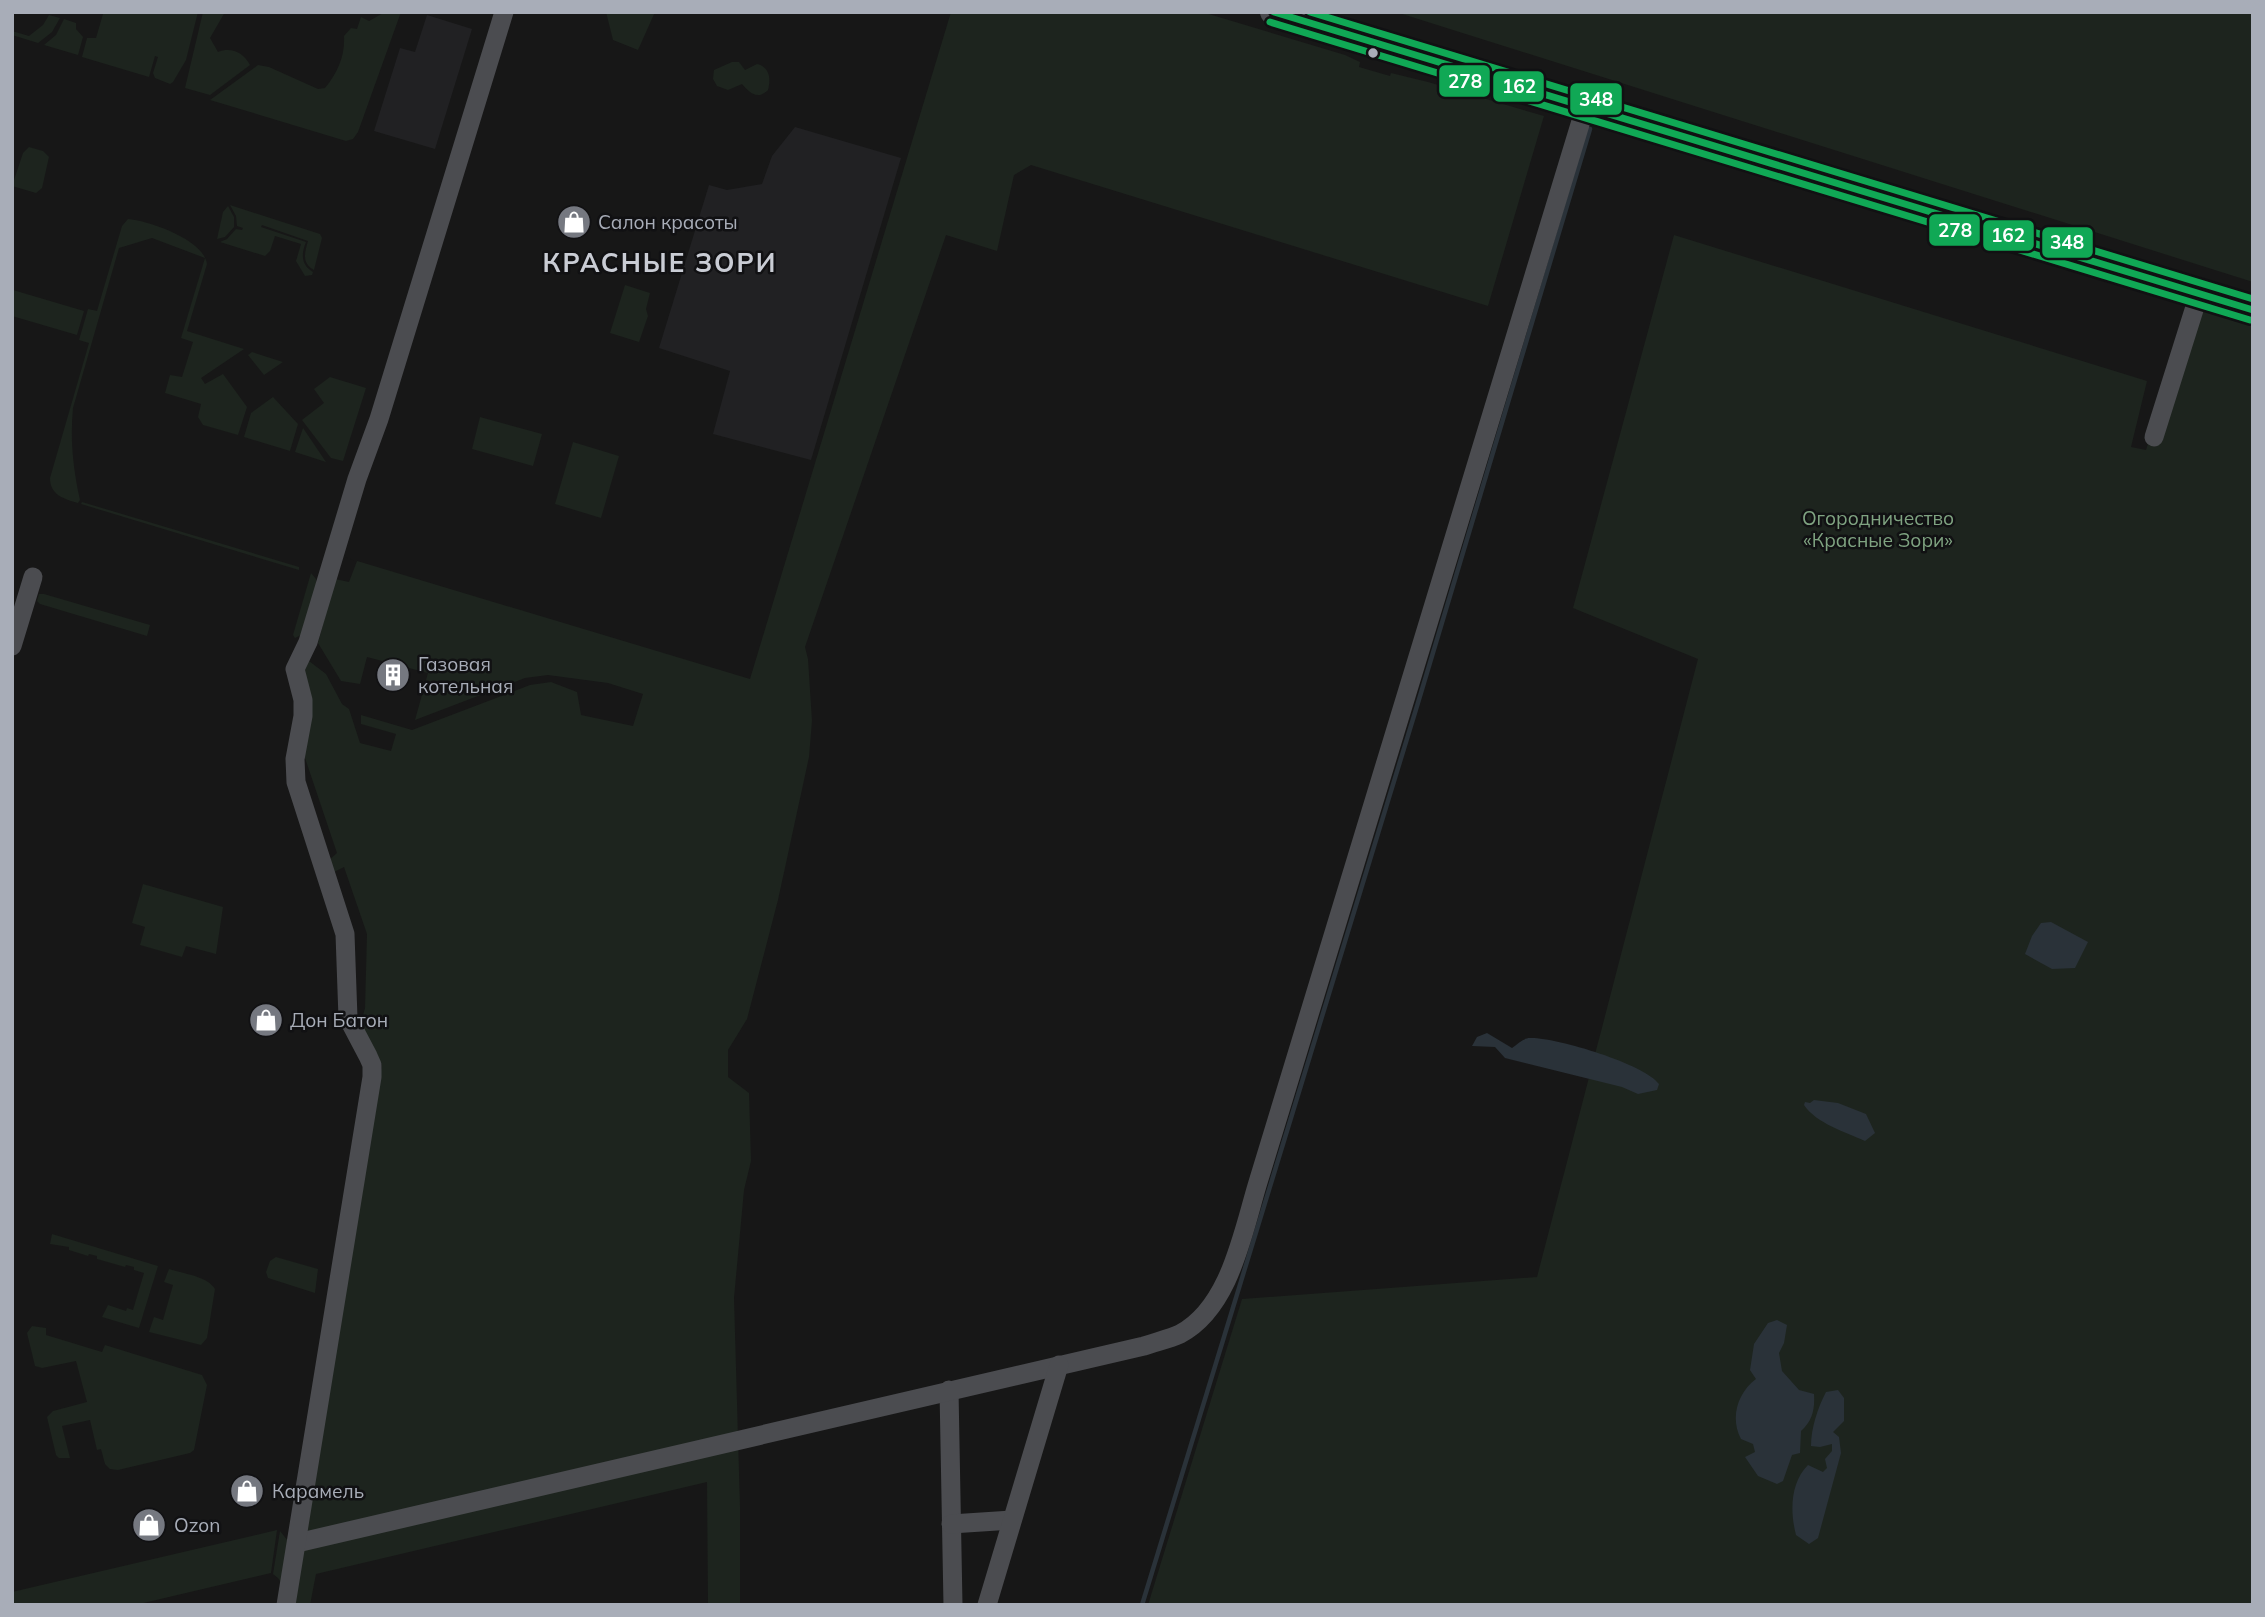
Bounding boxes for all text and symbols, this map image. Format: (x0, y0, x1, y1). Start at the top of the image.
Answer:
unlabelled marker (1366, 46, 1380, 60)
line badge: 278 (1438, 64, 1491, 98)
text: 278 (1448, 69, 1482, 93)
line badge: 162 (1492, 70, 1545, 103)
text: 162 (1502, 74, 1536, 98)
line badge: 348 (1569, 82, 1623, 116)
text: 348 (1579, 87, 1613, 111)
shop icon: Салон красоты (555, 203, 593, 241)
place label: Салон красоты (598, 210, 738, 234)
line badge: 278 (1928, 213, 1981, 247)
text: 278 (1938, 218, 1972, 242)
line badge: 162 (1982, 219, 2035, 252)
text: 162 (1991, 223, 2025, 247)
line badge: 348 (2041, 226, 2094, 259)
text: 348 (2050, 230, 2084, 254)
district label: КРАСНЫЕ ЗОРИ (543, 246, 777, 279)
park label: Огородничество «Красные Зори» (1802, 506, 1954, 552)
place label: Газовая котельная (418, 652, 513, 698)
building icon: Газовая котельная (374, 656, 412, 694)
shop icon: Дон Батон (247, 1001, 285, 1039)
place label: Дон Батон (290, 1008, 388, 1032)
shop icon: Карамель (228, 1472, 266, 1510)
place label: Карамель (272, 1479, 364, 1503)
shop icon: Ozon (130, 1506, 168, 1544)
place label: Ozon (174, 1513, 220, 1537)

